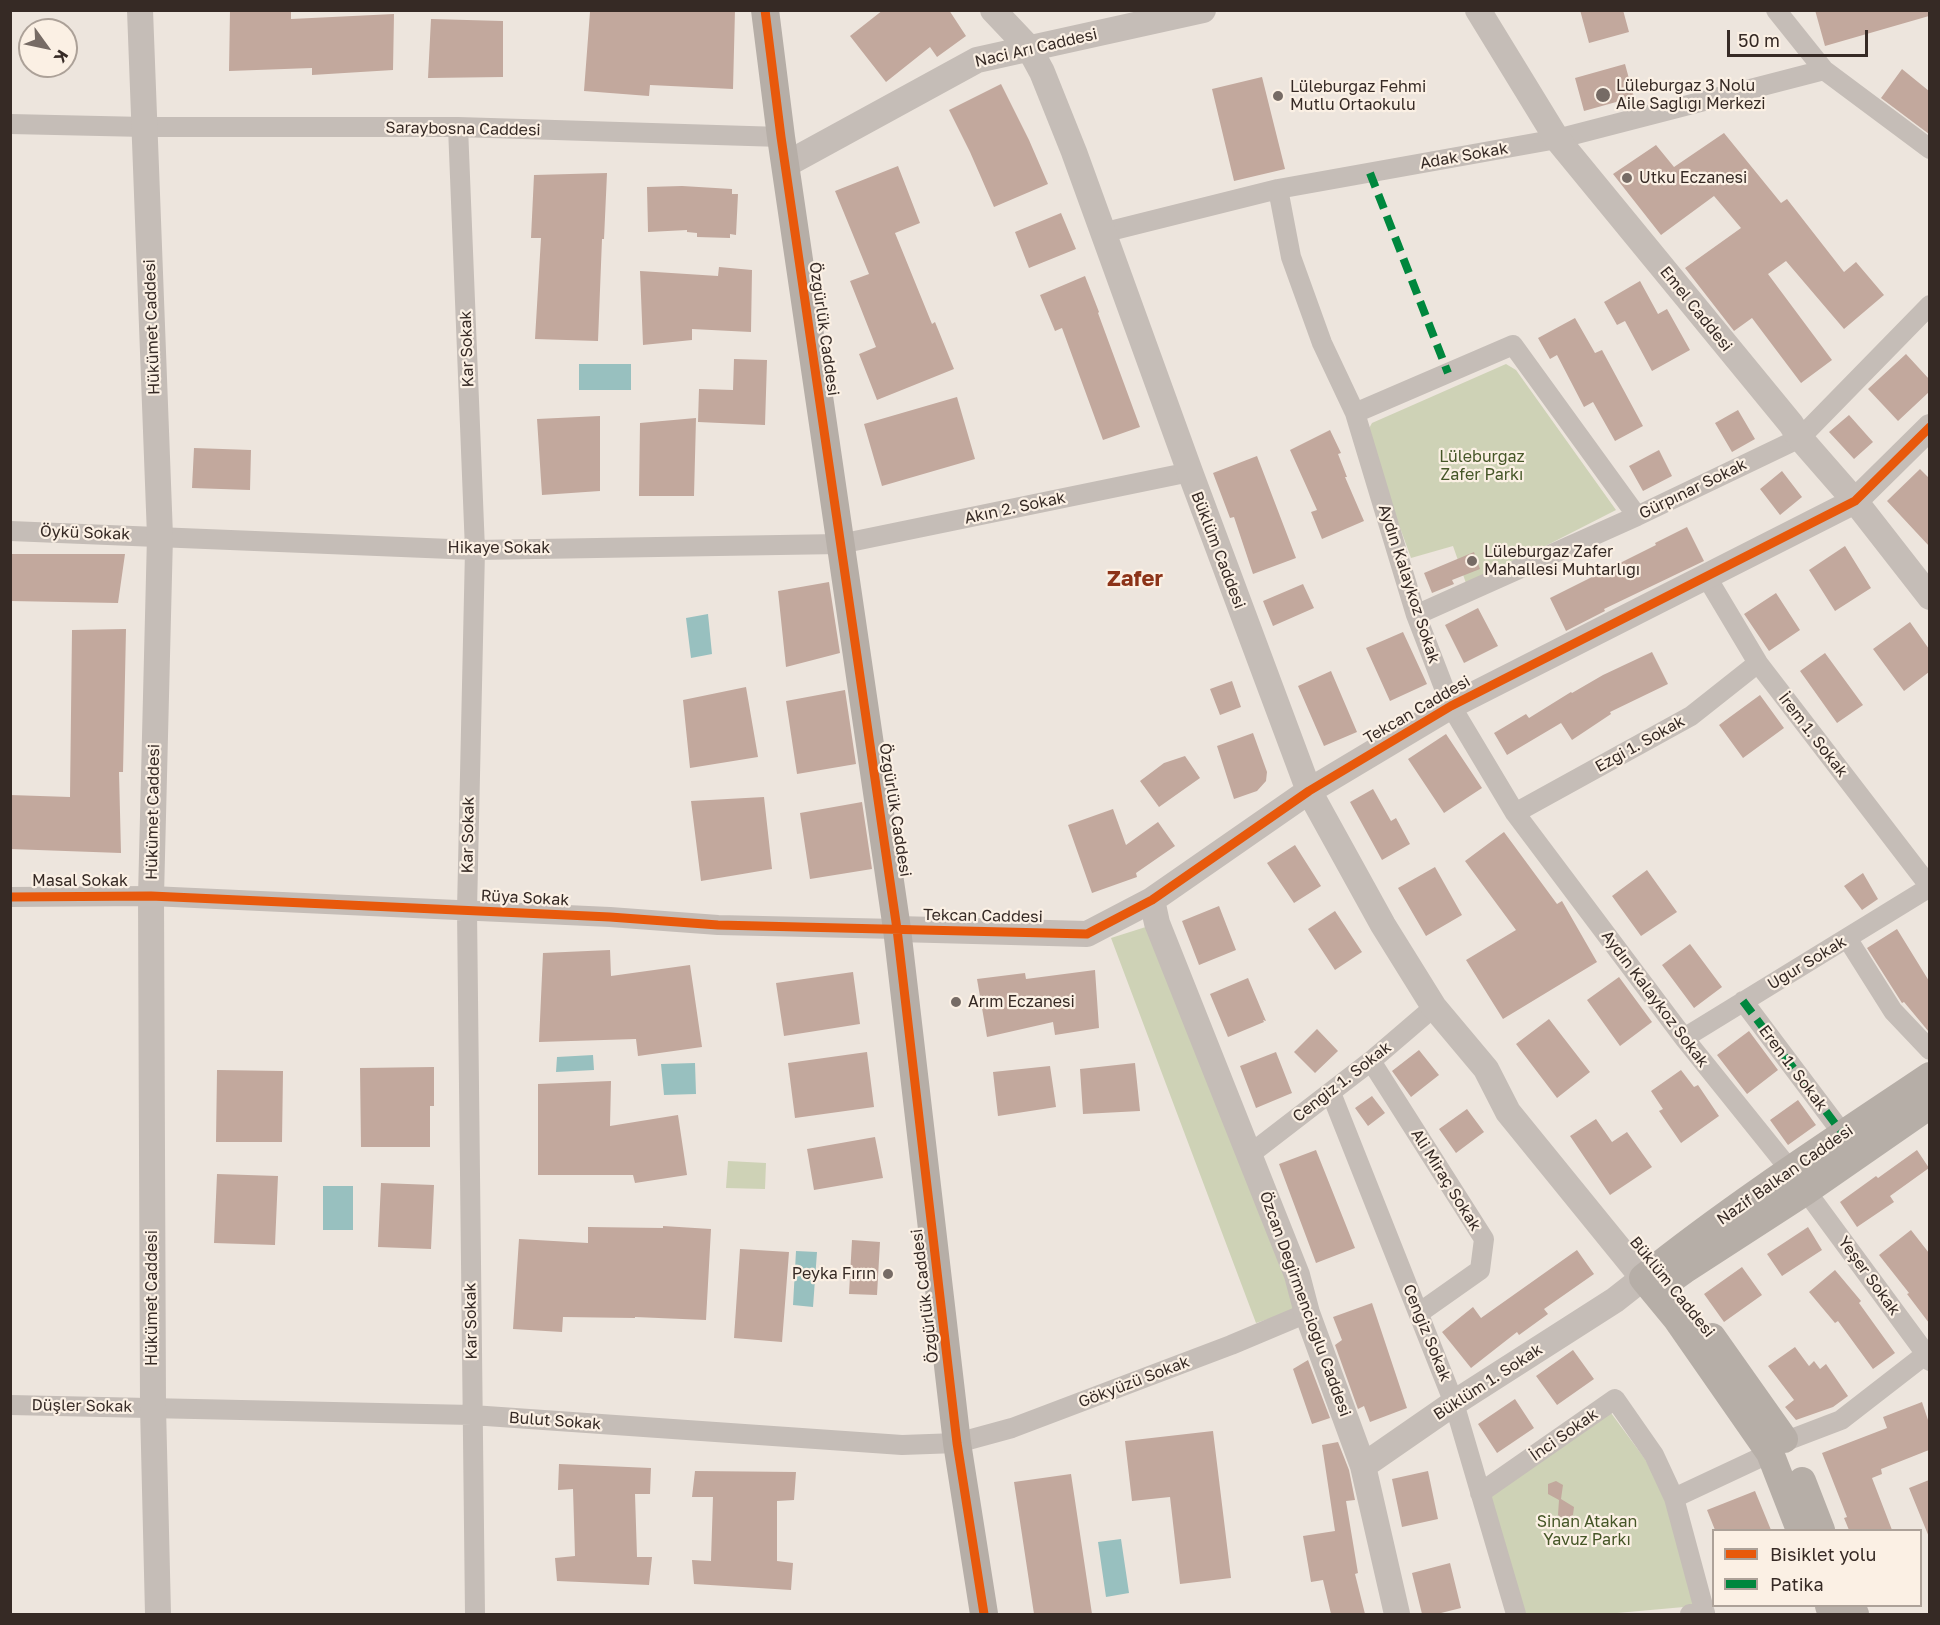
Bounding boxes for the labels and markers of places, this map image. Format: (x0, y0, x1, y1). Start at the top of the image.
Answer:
place label: Lüleburgaz 3 Nolu Aile Sağlığı Merkezi (1616, 76, 1766, 114)
place label: Lüleburgaz Fehmi Mutlu Ortaokulu (1290, 77, 1426, 115)
marker: Lüleburgaz 3 Nolu Aile Sağlığı Merkezi (1594, 86, 1612, 104)
marker: Lüleburgaz Fehmi Mutlu Ortaokulu (1271, 89, 1285, 103)
place label: Utku Eczanesi (1639, 168, 1747, 188)
marker: Utku Eczanesi (1620, 171, 1634, 185)
place label: Lüleburgaz Zafer Mahallesi Muhtarlığı (1484, 542, 1640, 580)
marker: Lüleburgaz Zafer Mahallesi Muhtarlığı (1465, 554, 1479, 568)
place label: Arım Eczanesi (968, 992, 1075, 1012)
marker: Arım Eczanesi (949, 995, 963, 1009)
place label: Peyka Fırın (792, 1264, 876, 1284)
marker: Peyka Fırın (881, 1267, 895, 1281)

